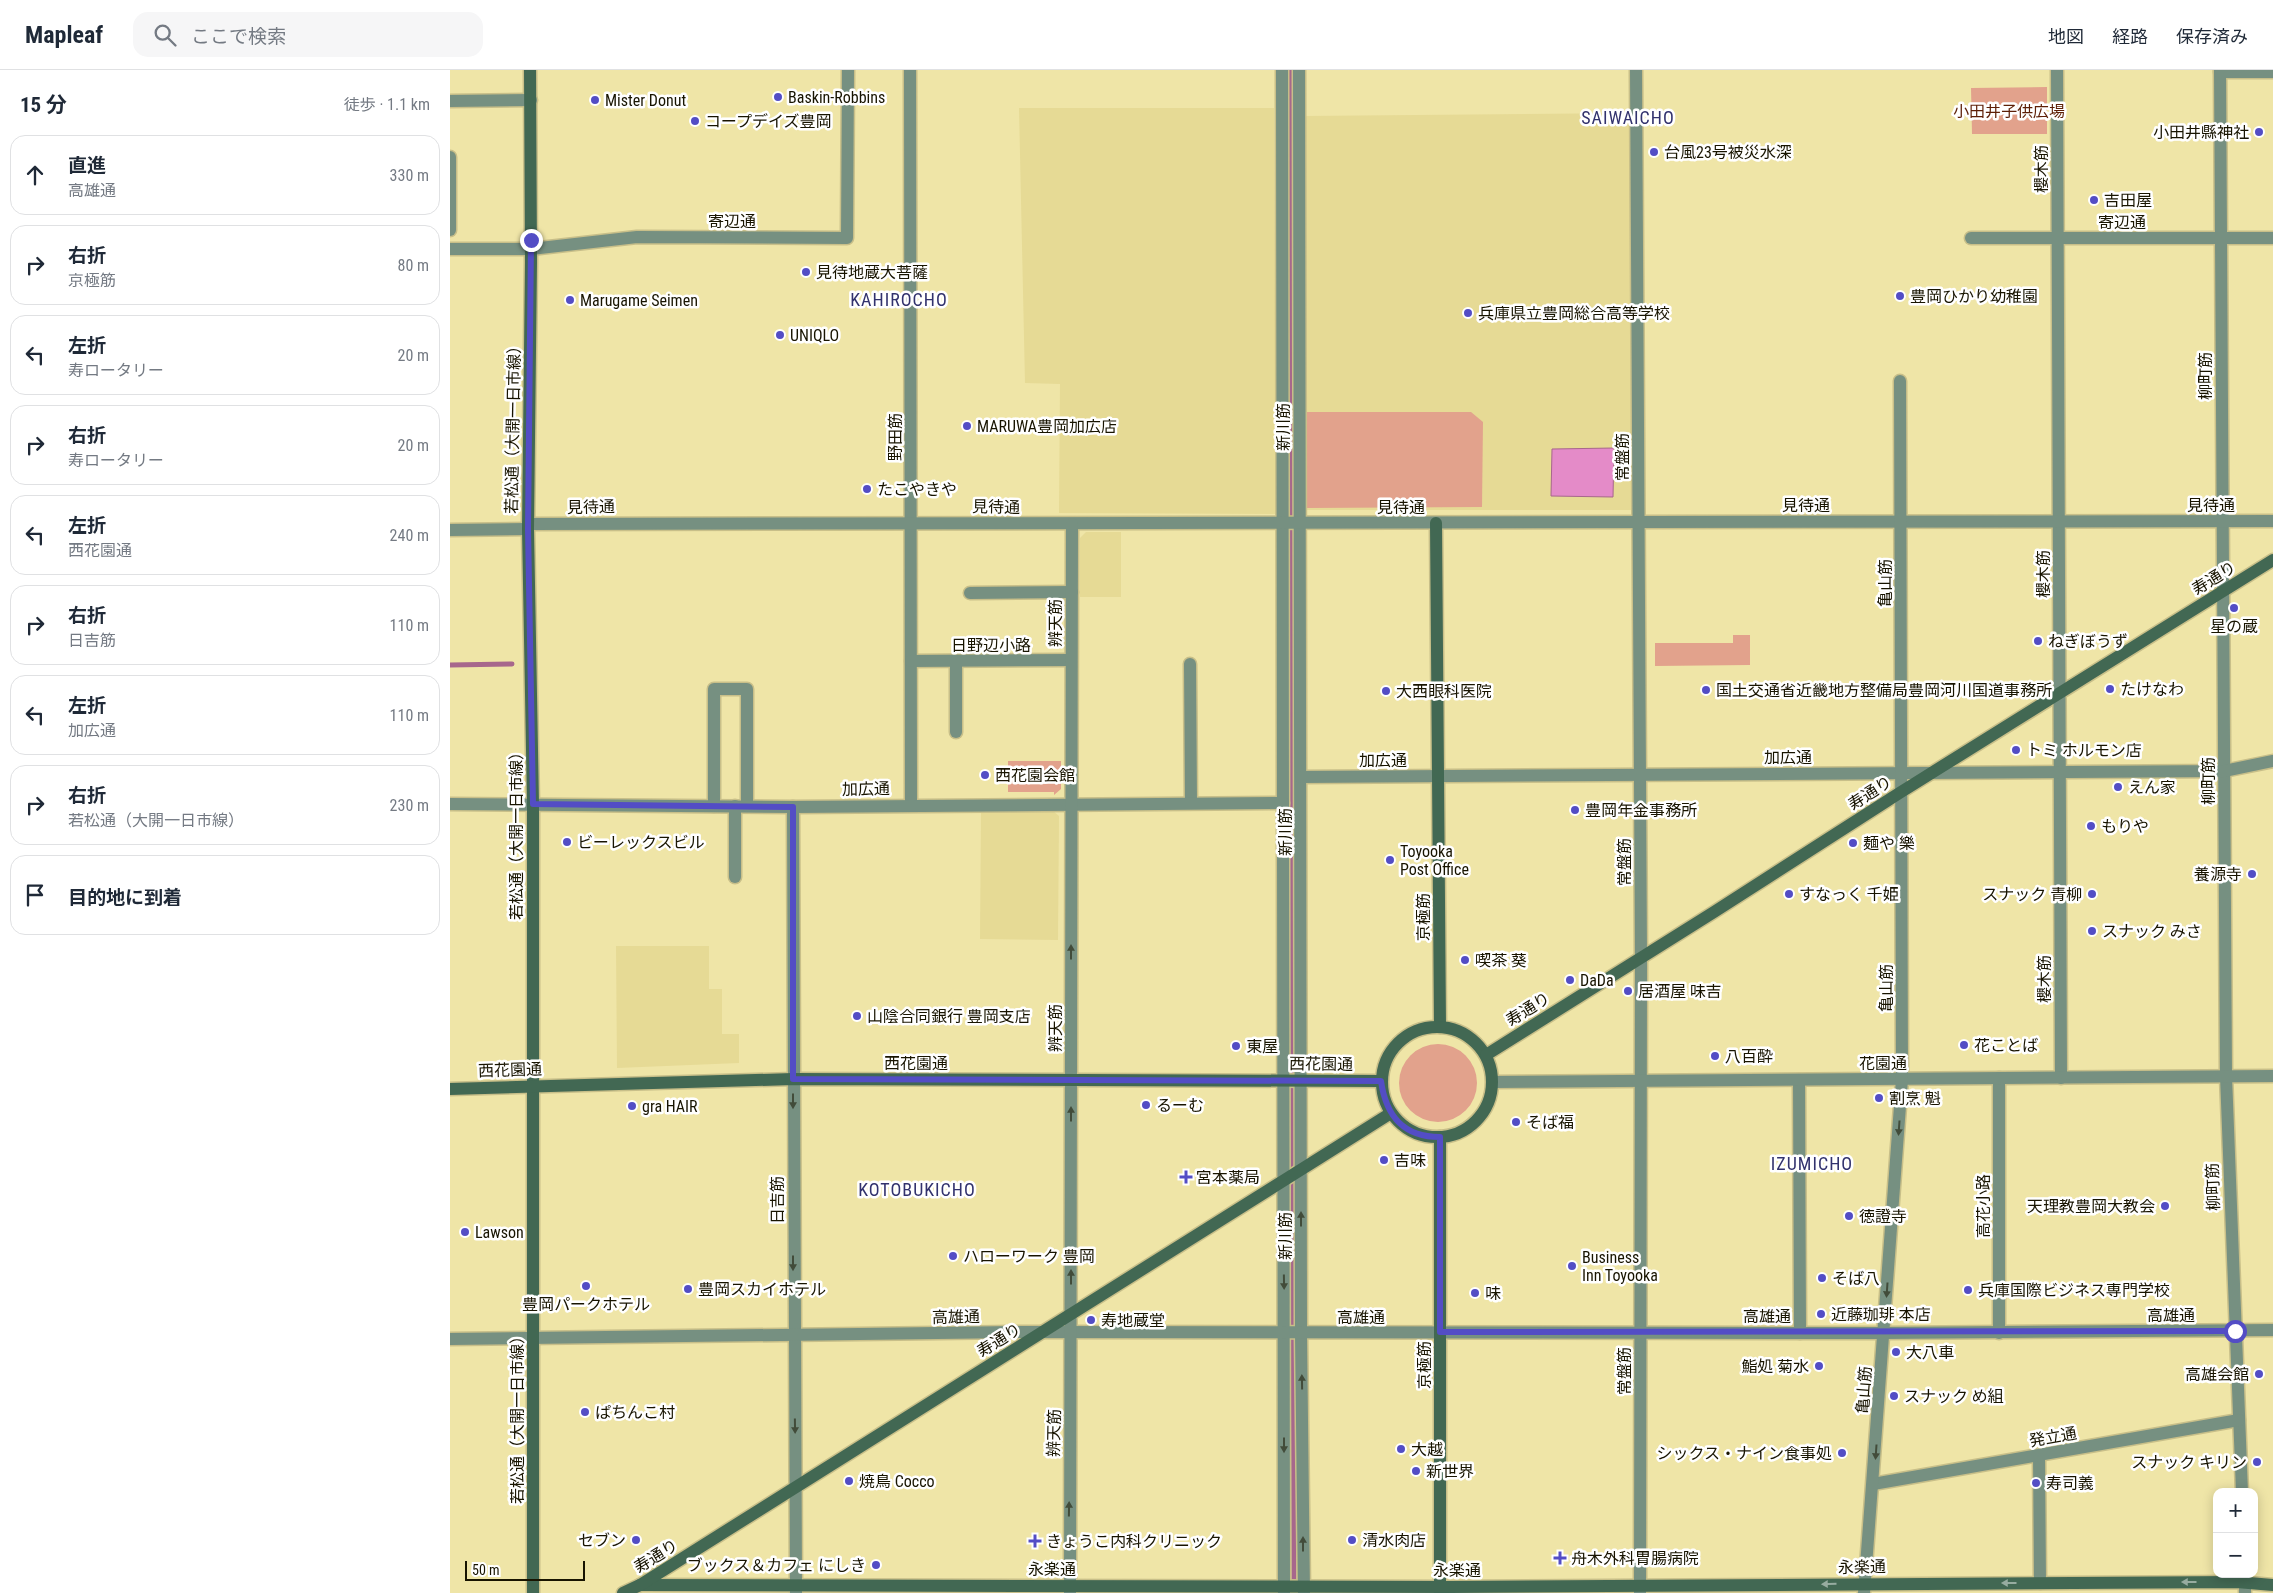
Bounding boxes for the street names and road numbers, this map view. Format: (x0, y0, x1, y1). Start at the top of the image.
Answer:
street label: 櫻木筋 (2032, 145, 2051, 193)
street label: 寄辺通 (708, 212, 756, 231)
street label: 寄辺通 (2098, 213, 2146, 232)
street label: 若松通（大開一日市線） (502, 338, 524, 514)
street label: 柳町筋 (2196, 352, 2215, 400)
street label: 新川筋 (1274, 403, 1293, 451)
street label: 野田筋 (886, 413, 905, 461)
street label: 常盤筋 (1613, 433, 1632, 481)
street label: 見待通 (1782, 496, 1830, 515)
street label: 見待通 (2187, 496, 2235, 515)
street label: 見待通 (567, 497, 615, 517)
street label: 見待通 (972, 497, 1020, 517)
street label: 見待通 (1377, 498, 1425, 517)
street label: 櫻木筋 (2034, 550, 2053, 598)
street label: 寿通り (2189, 557, 2239, 599)
street label: 亀山筋 (1876, 559, 1895, 607)
street label: 辨天筋 (1046, 599, 1065, 647)
street label: 日野辺小路 (951, 636, 1031, 655)
street label: 若松通（大開一日市線） (507, 744, 526, 920)
street label: 加広通 (1764, 748, 1812, 767)
street label: 加広通 (1359, 751, 1407, 770)
street label: 柳町筋 (2199, 757, 2218, 805)
street label: 寿通り (1845, 772, 1895, 814)
street label: 加広通 (842, 779, 890, 799)
street label: 新川筋 (1276, 808, 1295, 856)
street label: 常盤筋 (1615, 838, 1634, 886)
street label: 京極筋 (1414, 893, 1433, 941)
street label: 櫻木筋 (2035, 955, 2054, 1003)
street label: 亀山筋 (1877, 964, 1896, 1012)
street label: 寿通り (1503, 988, 1553, 1030)
street label: 辨天筋 (1046, 1004, 1065, 1052)
street label: 西花園通 (884, 1054, 948, 1073)
street label: 西花園通 (1289, 1054, 1353, 1074)
street label: 花園通 (1859, 1054, 1907, 1073)
street label: 西花園通 (478, 1059, 542, 1081)
street label: 柳町筋 (2203, 1163, 2223, 1211)
street label: 高花小路 (1974, 1174, 1993, 1238)
street label: 日吉筋 (768, 1176, 787, 1224)
street label: 新川筋 (1276, 1212, 1295, 1260)
street label: 高雄通 (2147, 1306, 2195, 1325)
street label: 高雄通 (932, 1307, 980, 1327)
street label: 高雄通 (1743, 1307, 1791, 1326)
street label: 高雄通 (1337, 1308, 1385, 1327)
street label: 寿通り (974, 1319, 1024, 1361)
street label: 若松通（大開一日市線） (508, 1328, 527, 1504)
street label: 京極筋 (1415, 1341, 1434, 1389)
street label: 常盤筋 (1615, 1347, 1634, 1395)
street label: 亀山筋 (1853, 1365, 1875, 1415)
street label: 辨天筋 (1044, 1409, 1064, 1457)
street label: 発立通 (2028, 1423, 2078, 1451)
street label: 寿通り (631, 1535, 681, 1577)
street label: 永楽通 (1838, 1557, 1886, 1577)
street label: 永楽通 (1028, 1560, 1076, 1579)
street label: 永楽通 (1433, 1561, 1481, 1580)

